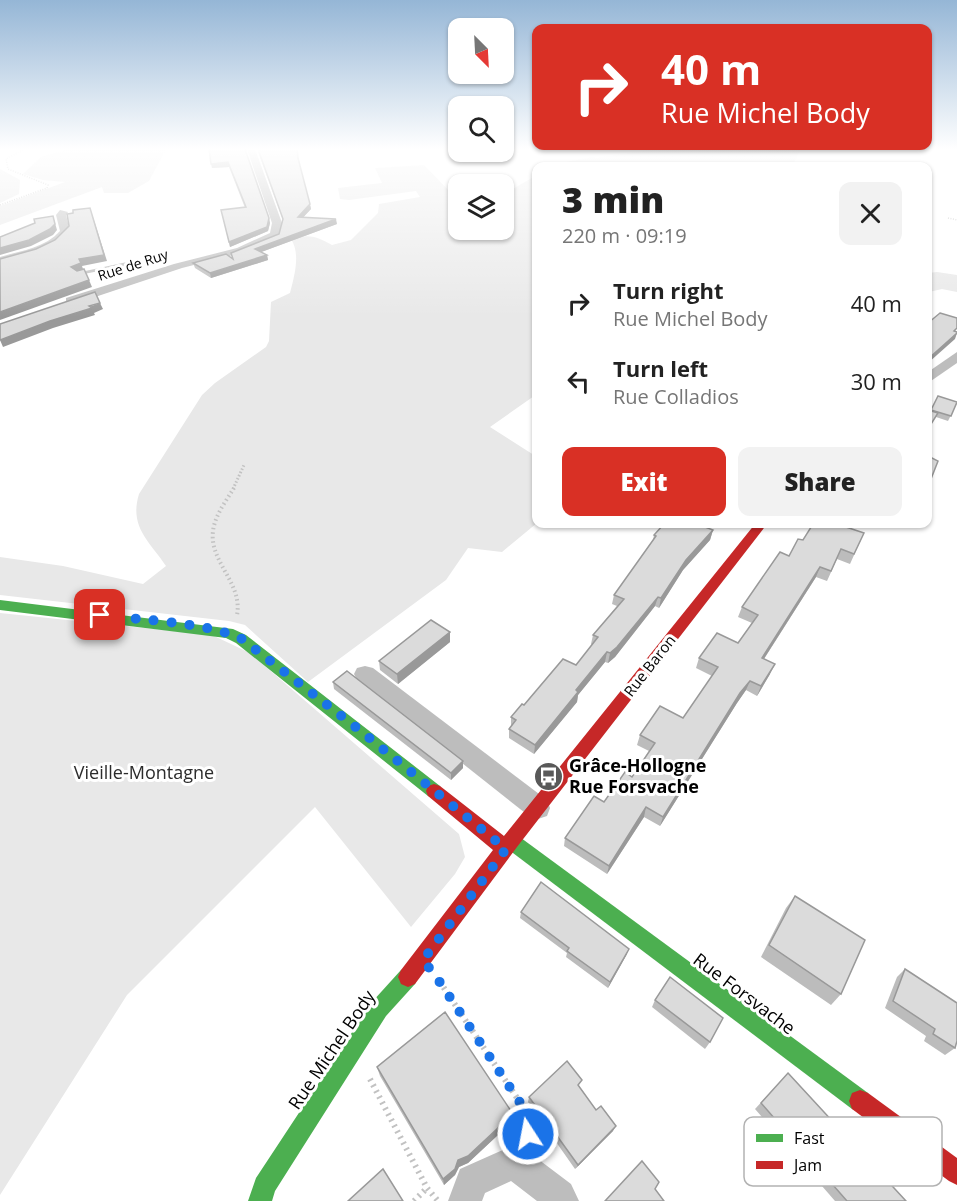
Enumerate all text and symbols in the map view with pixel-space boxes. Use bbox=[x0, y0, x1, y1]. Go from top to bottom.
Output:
north arrow bbox=[448, 18, 514, 84]
map controls bbox=[448, 18, 514, 240]
text: 40 m bbox=[661, 40, 761, 97]
icon: right bbox=[562, 48, 640, 126]
text: Rue Michel Body bbox=[661, 94, 870, 131]
button: search bbox=[448, 96, 514, 162]
button: layers bbox=[448, 174, 514, 240]
text: 3 min bbox=[562, 175, 664, 224]
button: close bbox=[839, 182, 902, 245]
text: 220 m · 09:19 bbox=[562, 222, 687, 249]
street label: Rue de Ruy bbox=[95, 244, 171, 285]
text: Turn right bbox=[613, 275, 724, 305]
icon: right bbox=[562, 287, 595, 320]
text: 40 m bbox=[851, 288, 902, 318]
text: Rue Michel Body bbox=[613, 305, 768, 332]
text: Turn left bbox=[613, 353, 708, 383]
icon: left bbox=[562, 365, 595, 398]
text: 30 m bbox=[851, 366, 902, 396]
text: Rue Colladios bbox=[613, 383, 739, 410]
button: Exit bbox=[562, 447, 726, 516]
button: Share bbox=[738, 447, 902, 516]
pin bbox=[74, 589, 125, 640]
icon: arrive bbox=[83, 598, 116, 631]
street label: Rue Baron bbox=[619, 630, 680, 700]
place label: Grâce-Hollogne Rue Forsvache bbox=[569, 753, 706, 798]
park label: Vieille-Montagne bbox=[74, 760, 214, 784]
bus stop icon: Grâce-Hollogne Rue Forsvache bbox=[532, 760, 564, 792]
street label: Rue Forsvache bbox=[689, 947, 800, 1039]
street label: Rue Michel Body bbox=[282, 984, 381, 1114]
position arrow bbox=[496, 1102, 560, 1166]
legend bbox=[744, 1117, 942, 1186]
text: Fast bbox=[794, 1127, 825, 1149]
text: Jam bbox=[792, 1154, 822, 1176]

